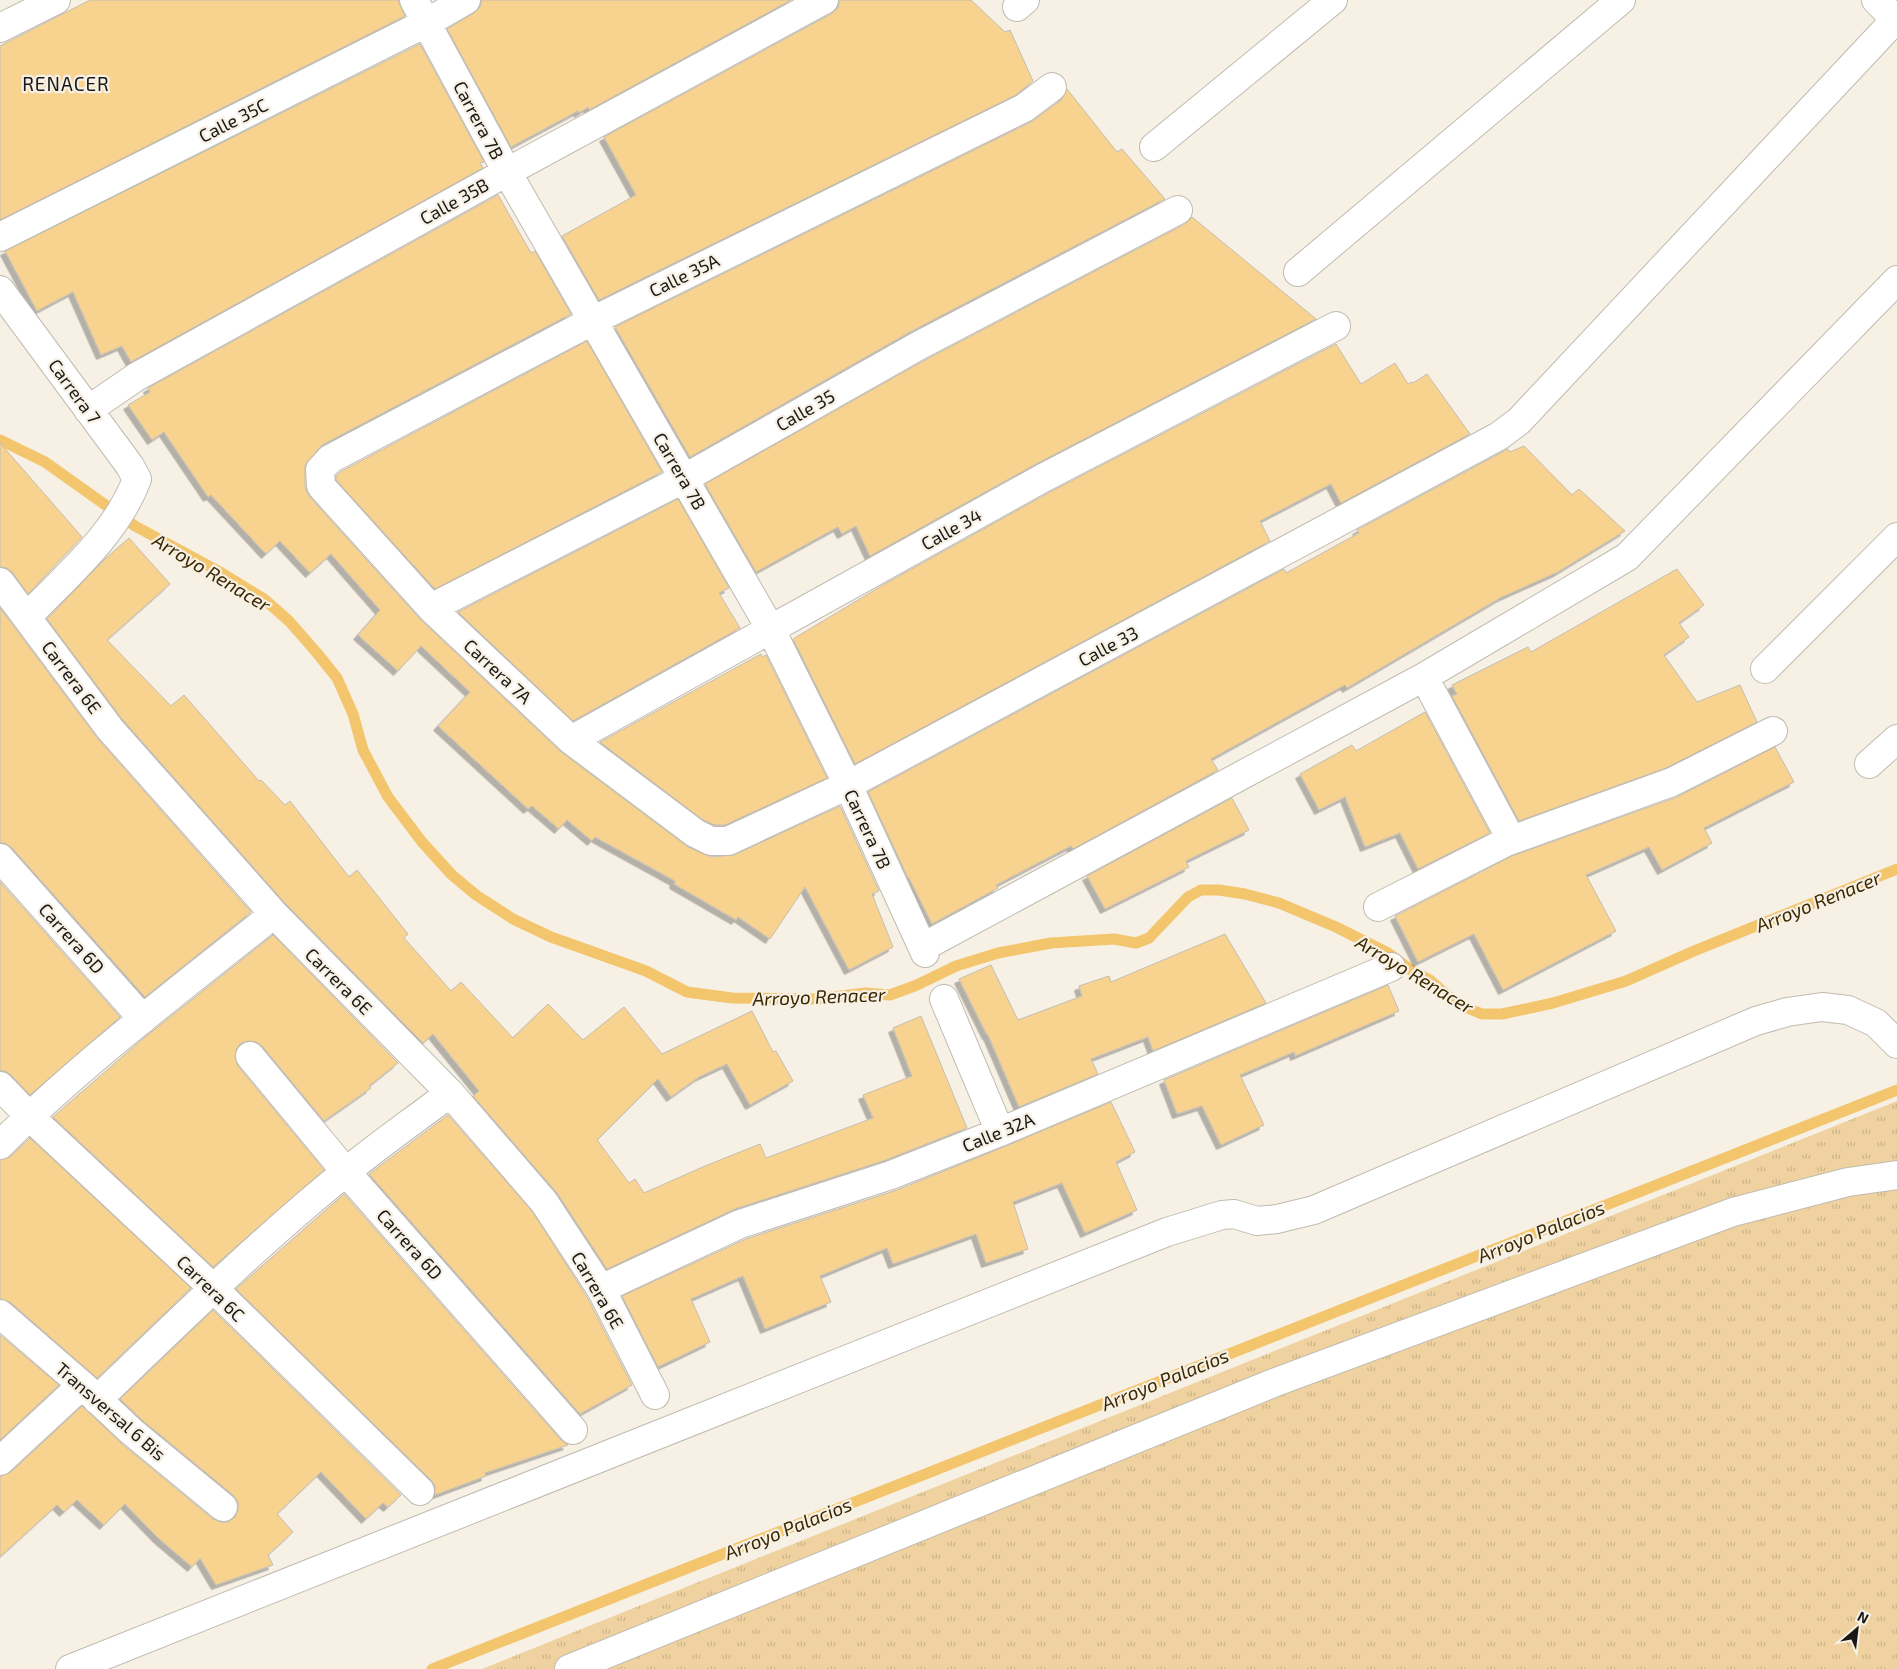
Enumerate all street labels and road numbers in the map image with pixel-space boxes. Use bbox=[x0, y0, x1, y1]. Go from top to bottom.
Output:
street label: Carrera 7B bbox=[449, 77, 509, 163]
street label: Calle 35C bbox=[195, 93, 271, 147]
street label: Calle 35B bbox=[416, 173, 492, 229]
street label: Calle 35A bbox=[645, 248, 723, 301]
street label: Carrera 7 bbox=[44, 354, 106, 428]
street label: Calle 35 bbox=[772, 384, 838, 436]
street label: Carrera 7B bbox=[649, 428, 711, 514]
street label: Calle 34 bbox=[917, 503, 985, 555]
street label: Calle 33 bbox=[1074, 621, 1142, 671]
street label: Carrera 7A bbox=[459, 634, 537, 709]
street label: Carrera 6E bbox=[37, 636, 107, 718]
street label: Carrera 7B bbox=[840, 786, 896, 872]
street label: Carrera 6D bbox=[35, 898, 109, 978]
street label: Carrera 6E bbox=[301, 943, 377, 1019]
street label: Calle 32A bbox=[959, 1107, 1038, 1156]
street label: Carrera 6D bbox=[373, 1204, 447, 1284]
street label: Carrera 6E bbox=[567, 1247, 629, 1333]
street label: Carrera 6C bbox=[173, 1250, 249, 1326]
street label: Transversal 6 Bis bbox=[51, 1357, 171, 1465]

